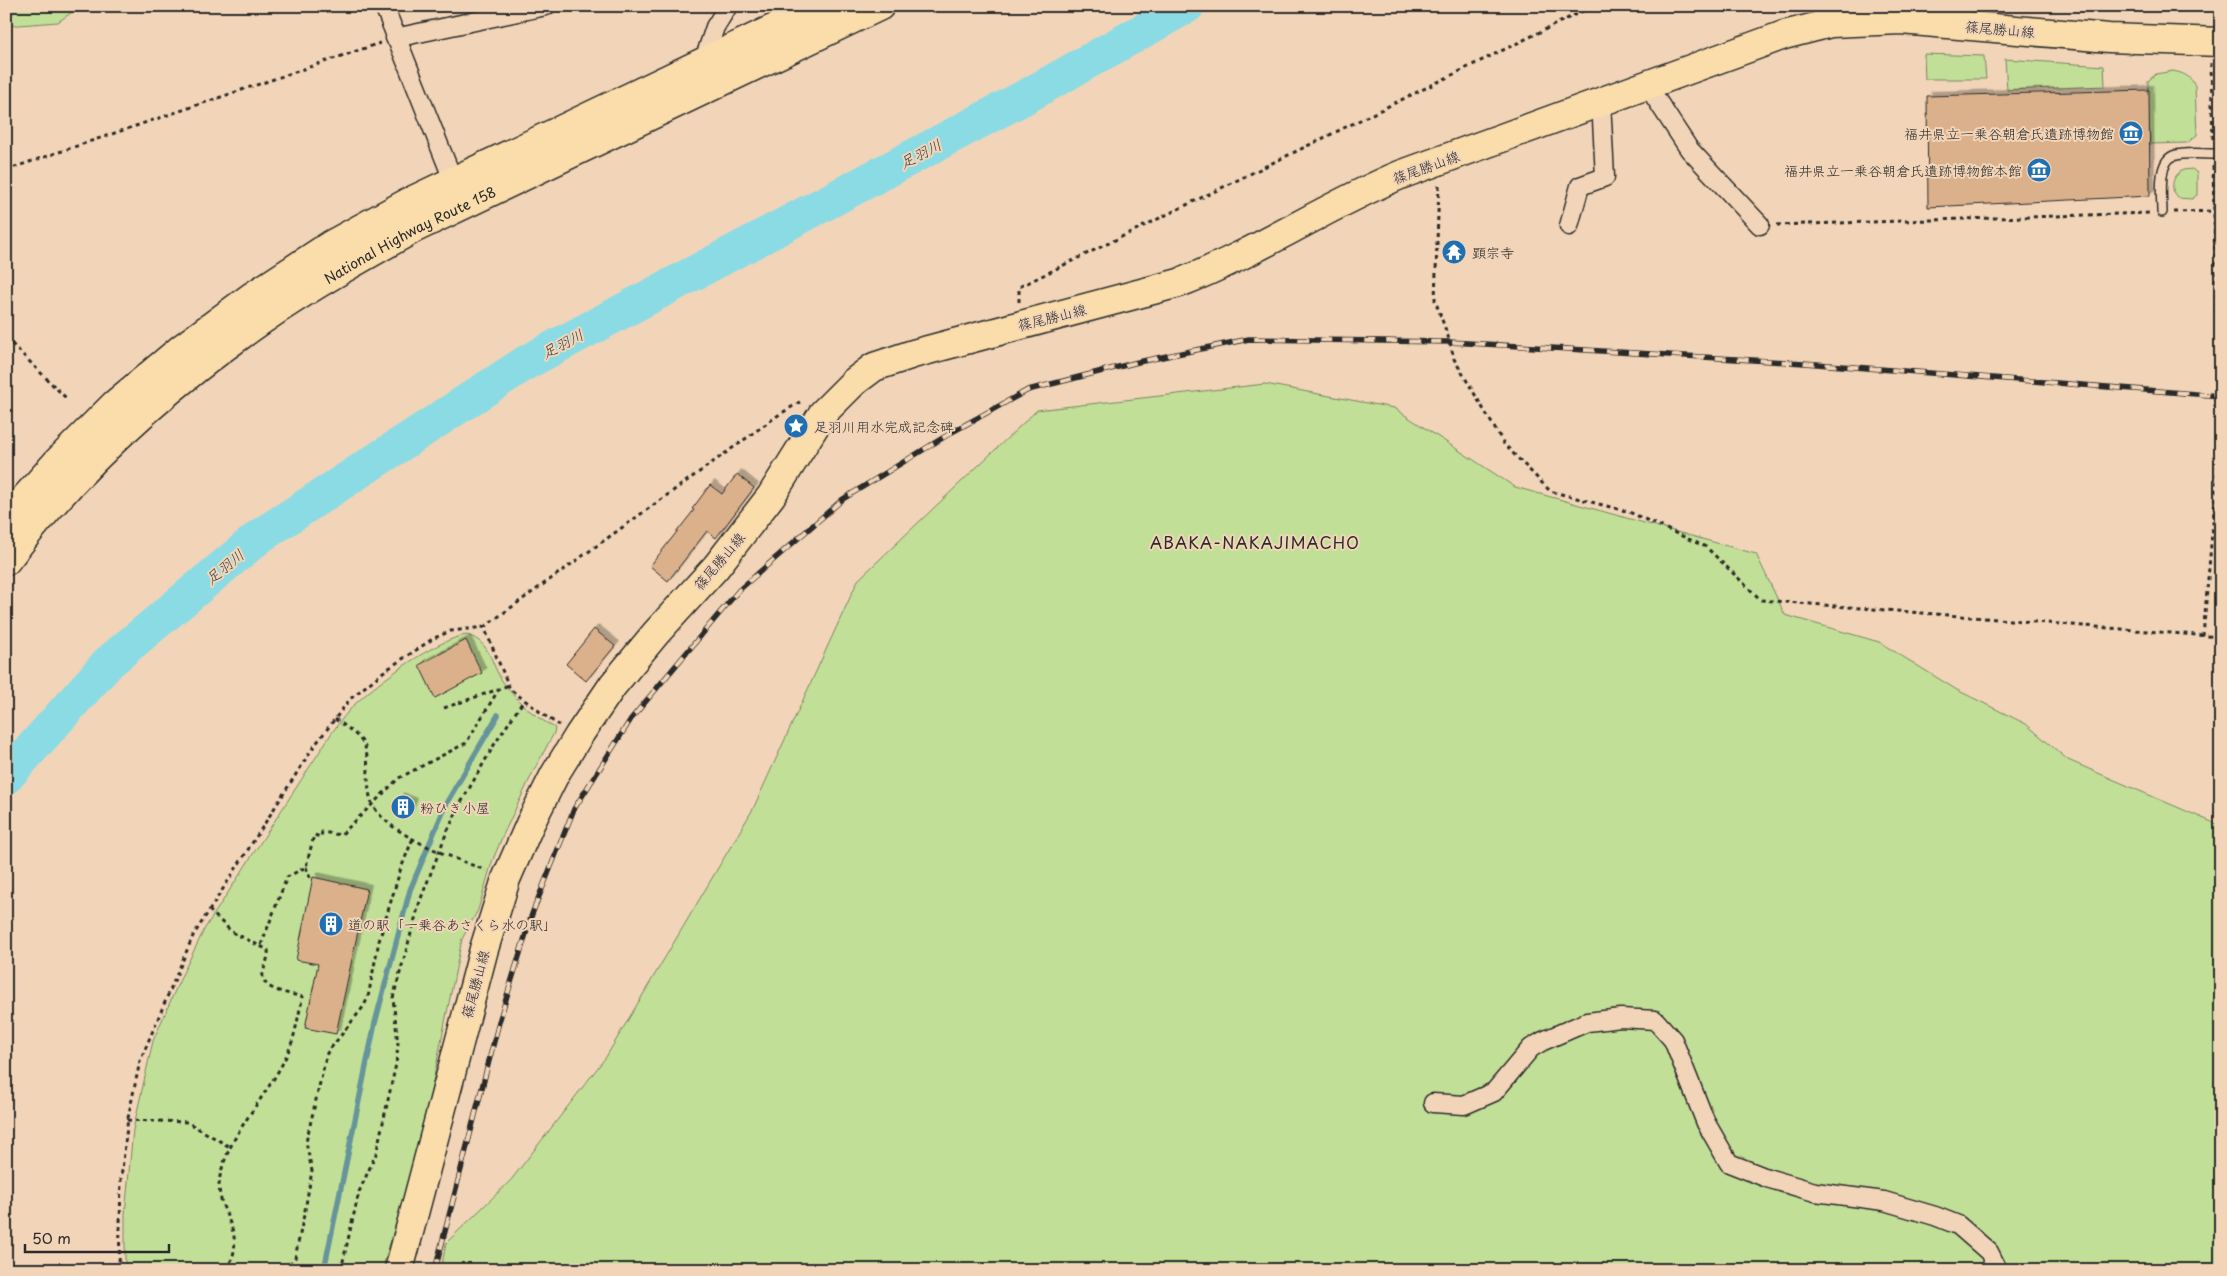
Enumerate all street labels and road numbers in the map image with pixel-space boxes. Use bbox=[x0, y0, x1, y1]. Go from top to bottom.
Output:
street label: 篠尾勝山線 bbox=[1964, 15, 2036, 43]
street label: 篠尾勝山線 bbox=[1390, 145, 1462, 189]
street label: National Highway Route 158 bbox=[320, 180, 499, 288]
street label: 篠尾勝山線 bbox=[1015, 298, 1089, 336]
street label: 篠尾勝山線 bbox=[688, 527, 750, 595]
street label: 篠尾勝山線 bbox=[456, 947, 494, 1021]

